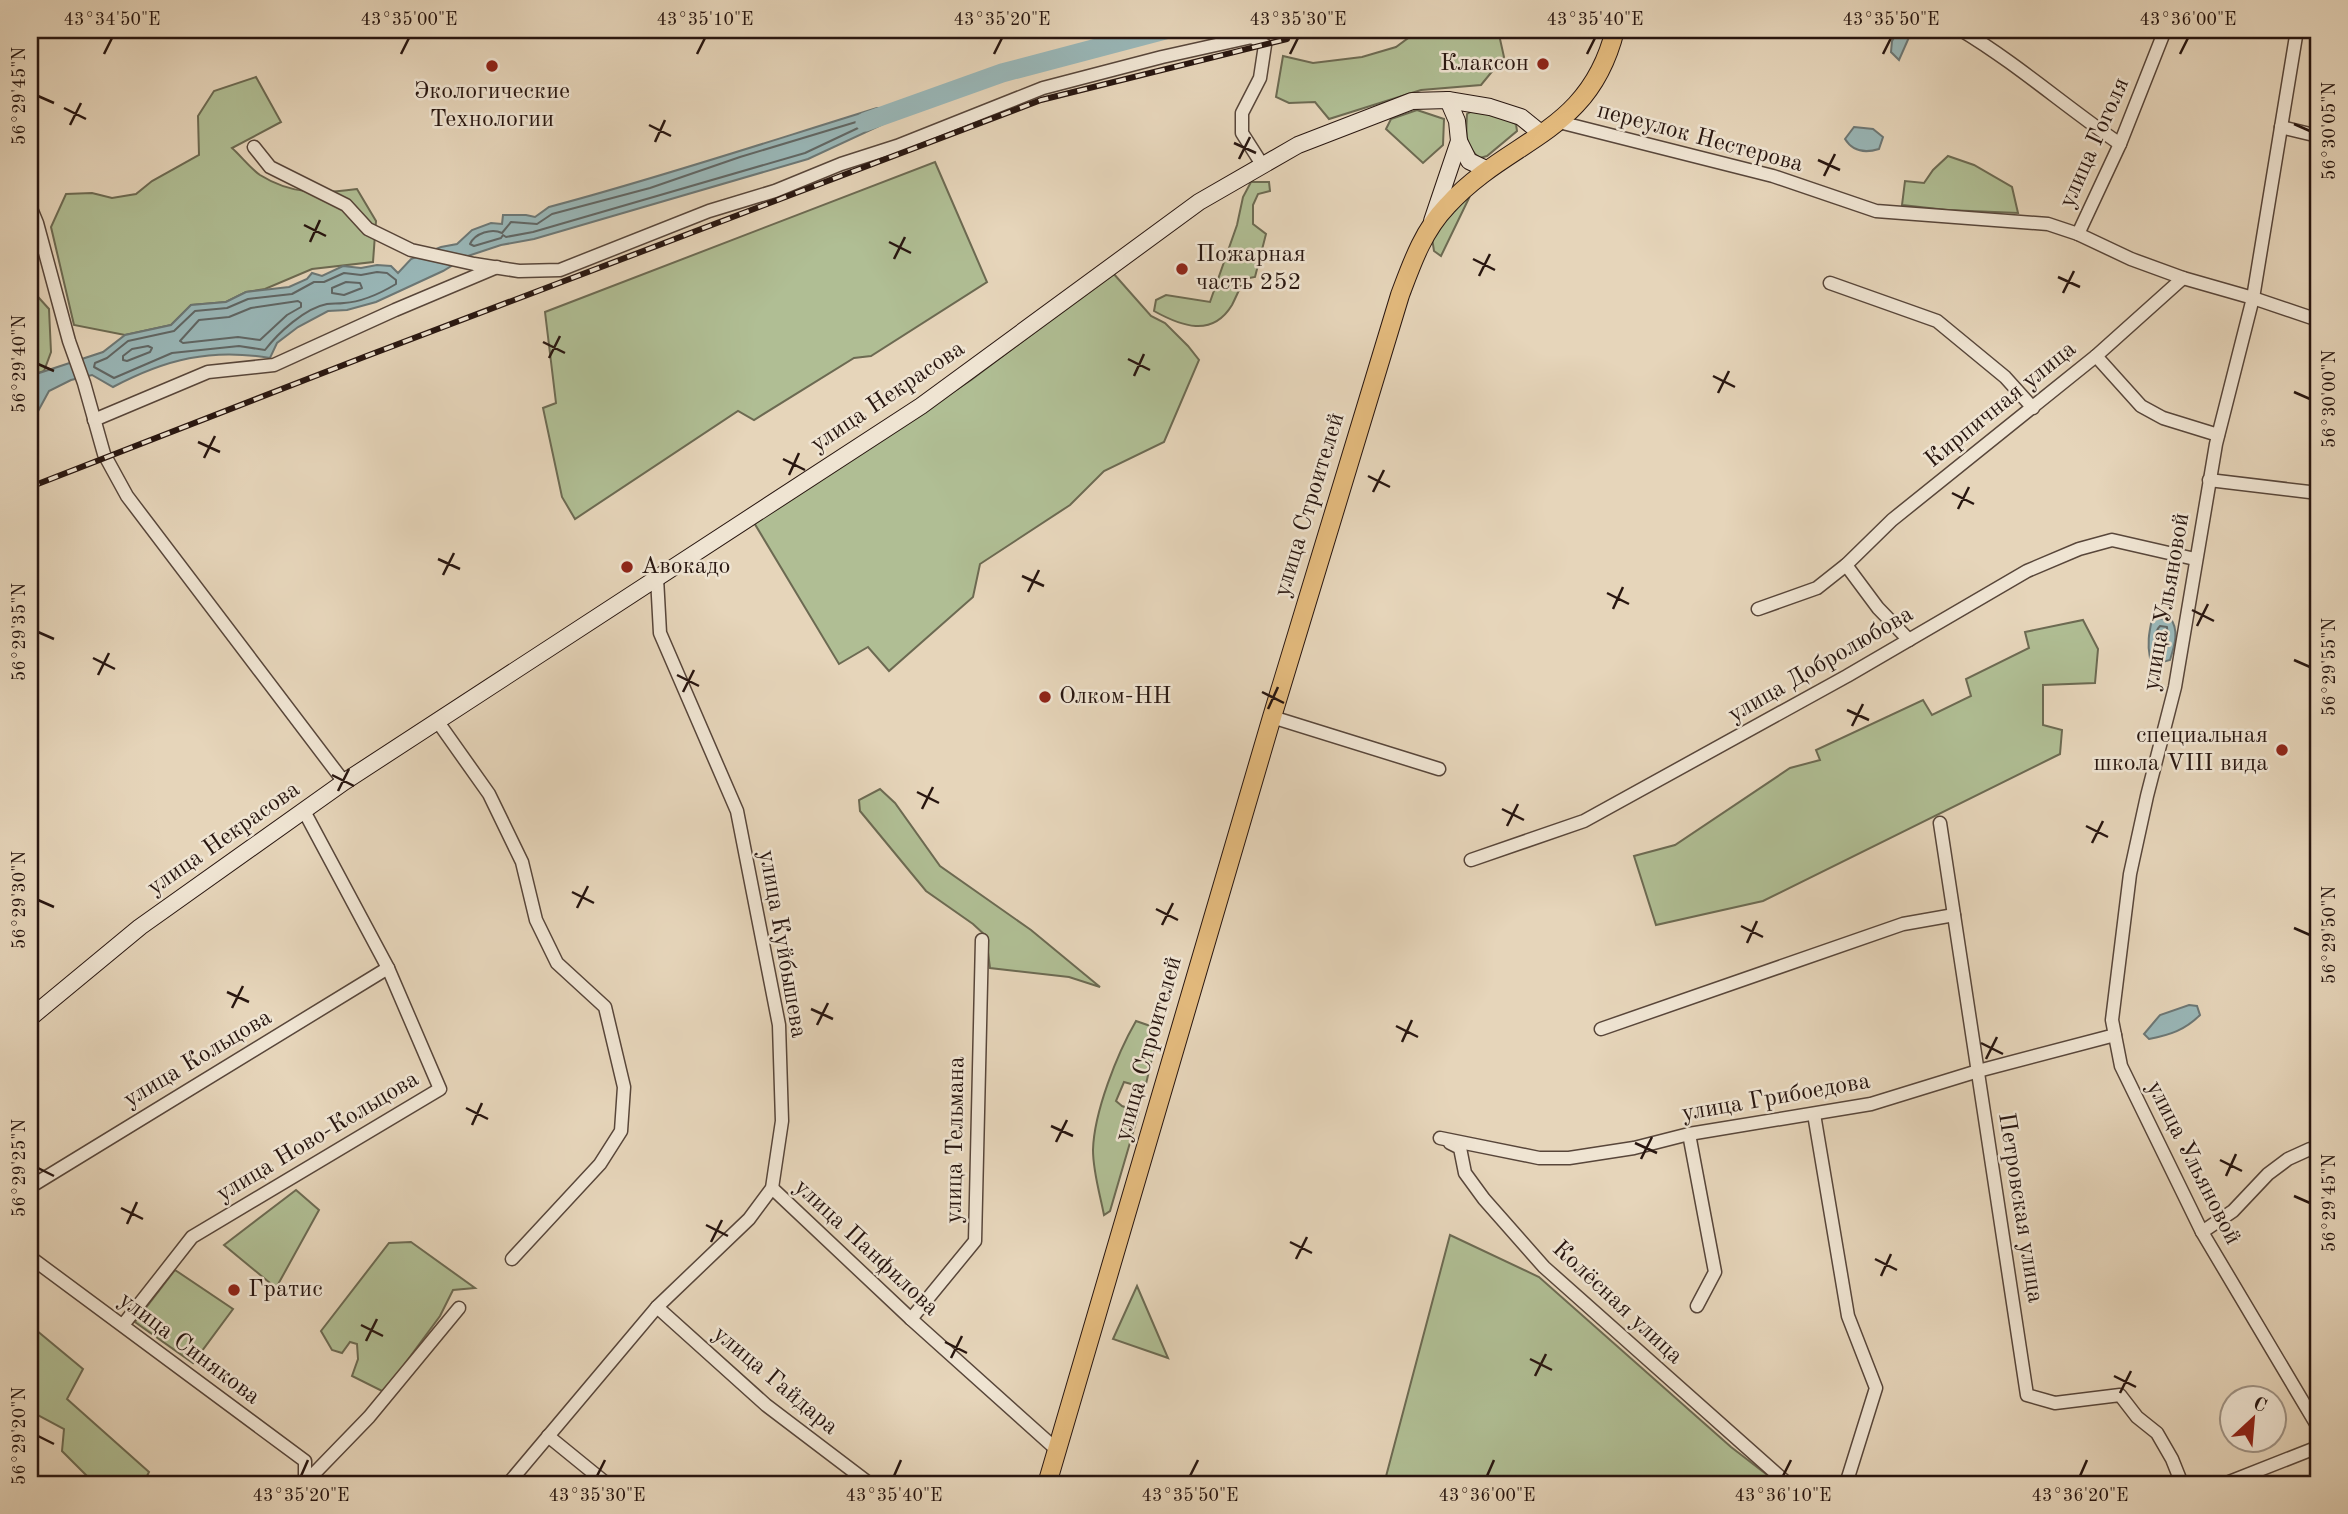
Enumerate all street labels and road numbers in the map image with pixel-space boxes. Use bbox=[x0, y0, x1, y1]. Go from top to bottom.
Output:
street label: улица Гоголя bbox=[2056, 74, 2134, 212]
street label: переулок Нестерова bbox=[1594, 99, 1806, 177]
street label: улица Некрасова bbox=[807, 337, 969, 457]
street label: Кирпичная улица bbox=[1921, 337, 2081, 473]
street label: улица Строителей bbox=[1271, 410, 1349, 600]
street label: улица Ульяновой bbox=[2140, 511, 2194, 693]
street label: улица Добролюбова bbox=[1724, 602, 1918, 728]
street label: улица Некрасова bbox=[143, 777, 305, 900]
street label: улица Куйбышева bbox=[754, 848, 810, 1040]
street label: улица Строителей bbox=[1111, 954, 1187, 1144]
street label: улица Кольцова bbox=[120, 1005, 276, 1113]
street label: улица Тельмана bbox=[943, 1056, 969, 1224]
street label: улица Ново-Кольцова bbox=[213, 1067, 423, 1207]
street label: улица Грибоедова bbox=[1680, 1070, 1872, 1126]
street label: улица Ульяновой bbox=[2141, 1077, 2245, 1249]
street label: Петровская улица bbox=[1993, 1111, 2047, 1305]
street label: улица Панфилова bbox=[789, 1175, 943, 1321]
street label: Колёсная улица bbox=[1547, 1237, 1687, 1369]
street label: улица Синякова bbox=[114, 1288, 264, 1410]
street label: улица Гайдара bbox=[708, 1322, 842, 1440]

